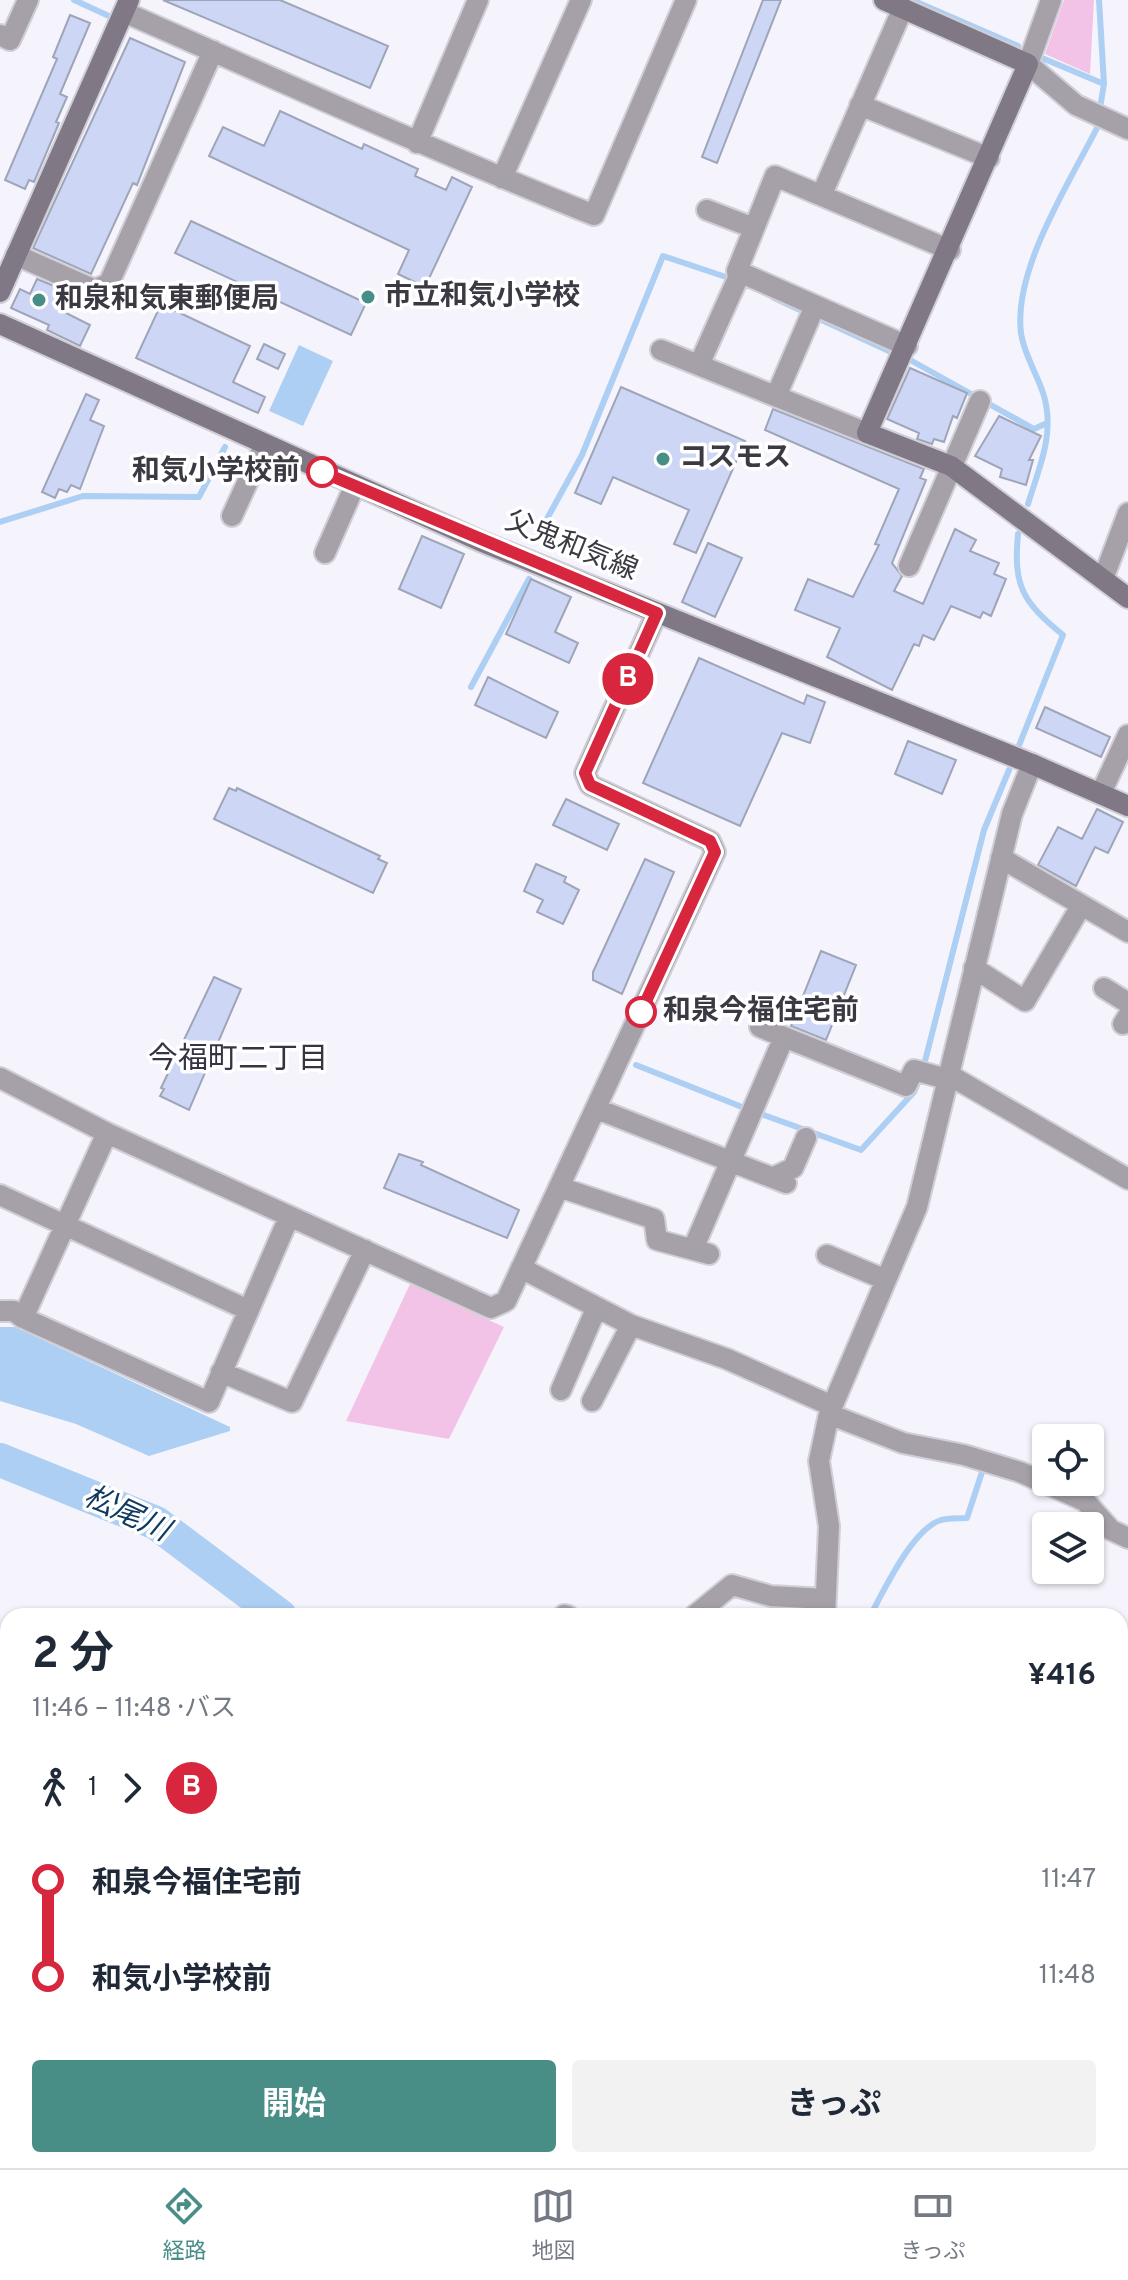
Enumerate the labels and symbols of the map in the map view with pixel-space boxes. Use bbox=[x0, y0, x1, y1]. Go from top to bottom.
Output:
place label: 市立和気小学校 bbox=[384, 279, 580, 315]
place label: 和泉和気東郵便局 bbox=[55, 282, 279, 318]
marker: 市立和気小学校 bbox=[359, 288, 377, 306]
marker: 和泉和気東郵便局 bbox=[30, 291, 48, 309]
place label: コスモス bbox=[679, 441, 791, 477]
marker: コスモス bbox=[654, 450, 672, 468]
place label: 和気小学校前 bbox=[132, 454, 300, 490]
marker: 和気小学校前 bbox=[307, 457, 337, 487]
street label: 父鬼和気線 bbox=[499, 504, 643, 590]
line badge: B bbox=[602, 653, 654, 705]
place label: 和泉今福住宅前 bbox=[663, 994, 859, 1030]
marker: 和泉今福住宅前 bbox=[626, 997, 656, 1027]
district label: 今福町二丁目 bbox=[148, 1042, 328, 1079]
water label: 松尾川 bbox=[77, 1479, 177, 1552]

